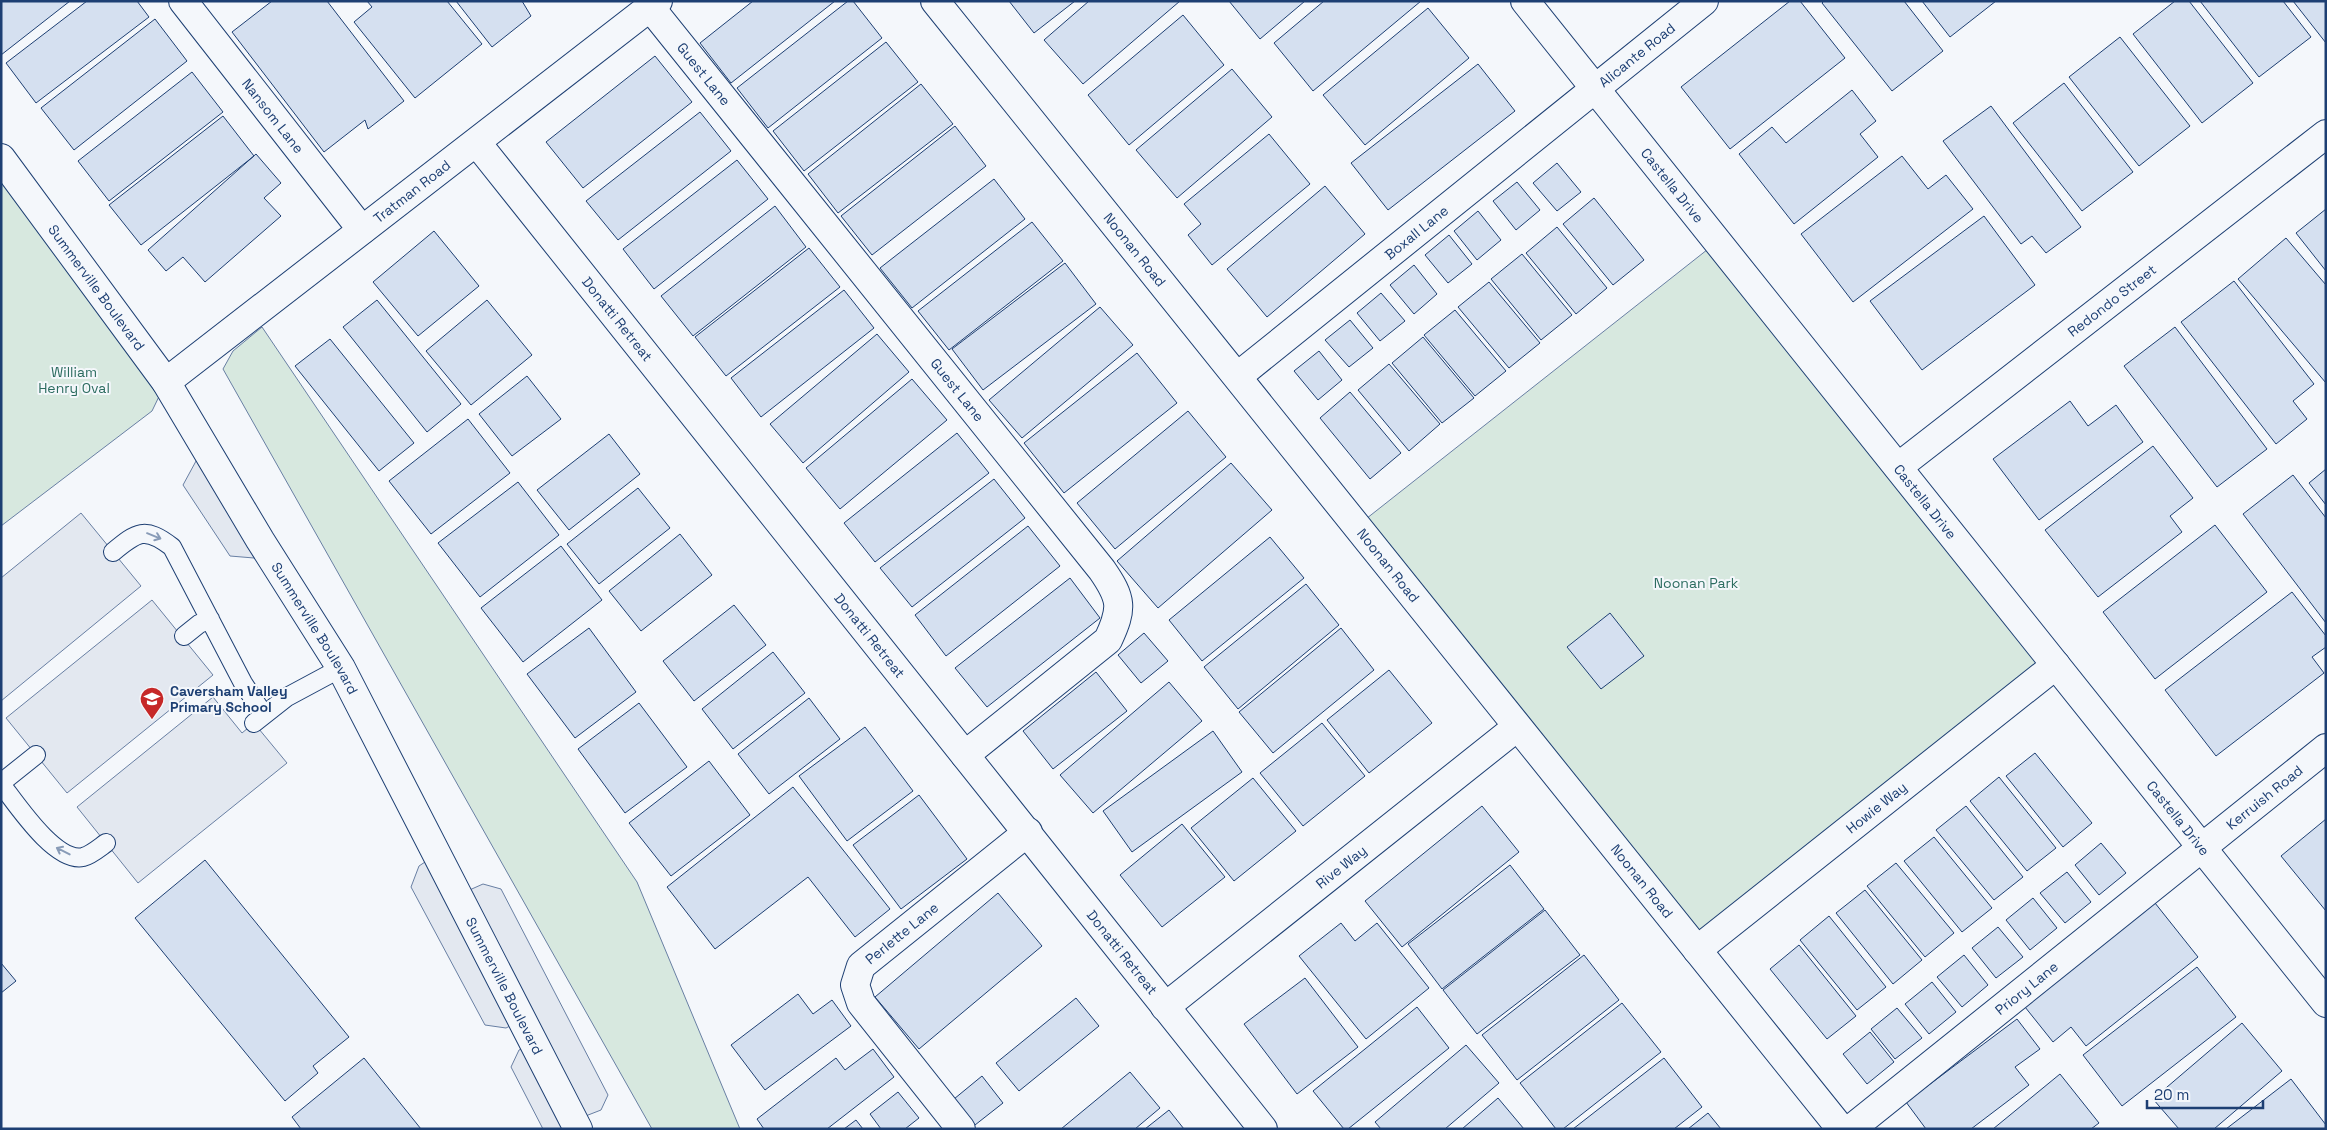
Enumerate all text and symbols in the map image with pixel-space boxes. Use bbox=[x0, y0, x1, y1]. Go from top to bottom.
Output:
street label: Alicante Road bbox=[1595, 19, 1679, 91]
street label: Guest Lane bbox=[673, 39, 735, 109]
street label: Nansom Lane bbox=[238, 75, 308, 157]
street label: Castella Drive bbox=[1637, 144, 1708, 226]
street label: Tratman Road bbox=[370, 156, 454, 227]
street label: Boxall Lane bbox=[1381, 201, 1452, 264]
street label: Noonan Road bbox=[1100, 209, 1170, 290]
street label: Summerville Boulevard bbox=[44, 221, 149, 354]
street label: Redondo Street bbox=[2064, 260, 2160, 341]
street label: Donatti Retreat bbox=[578, 273, 656, 365]
street label: Guest Lane bbox=[927, 355, 988, 425]
park label: William Henry Oval bbox=[38, 363, 110, 397]
street label: Castella Drive bbox=[1890, 461, 1961, 543]
street label: Noonan Road bbox=[1353, 525, 1424, 606]
one-way arrow bbox=[146, 532, 161, 541]
street label: Summerville Boulevard bbox=[267, 559, 362, 697]
park label: Noonan Park bbox=[1654, 574, 1739, 592]
street label: Donatti Retreat bbox=[830, 590, 909, 682]
place label: Caversham Valley Primary School bbox=[170, 682, 288, 716]
school or university icon: Caversham Valley Primary School bbox=[139, 686, 165, 720]
street label: Kerruish Road bbox=[2222, 761, 2306, 834]
street label: Castella Drive bbox=[2143, 777, 2214, 859]
street label: Howie Way bbox=[1842, 778, 1910, 837]
street label: Rive Way bbox=[1312, 841, 1370, 893]
street label: Noonan Road bbox=[1607, 841, 1677, 922]
one-way arrow bbox=[55, 846, 70, 856]
street label: Perlette Lane bbox=[861, 898, 942, 968]
street label: Donatti Retreat bbox=[1083, 906, 1161, 998]
street label: Summerville Boulevard bbox=[462, 914, 547, 1058]
street label: Priory Lane bbox=[1991, 957, 2062, 1019]
scale bar bbox=[2147, 1078, 2263, 1110]
text: 20 m bbox=[2154, 1085, 2189, 1104]

